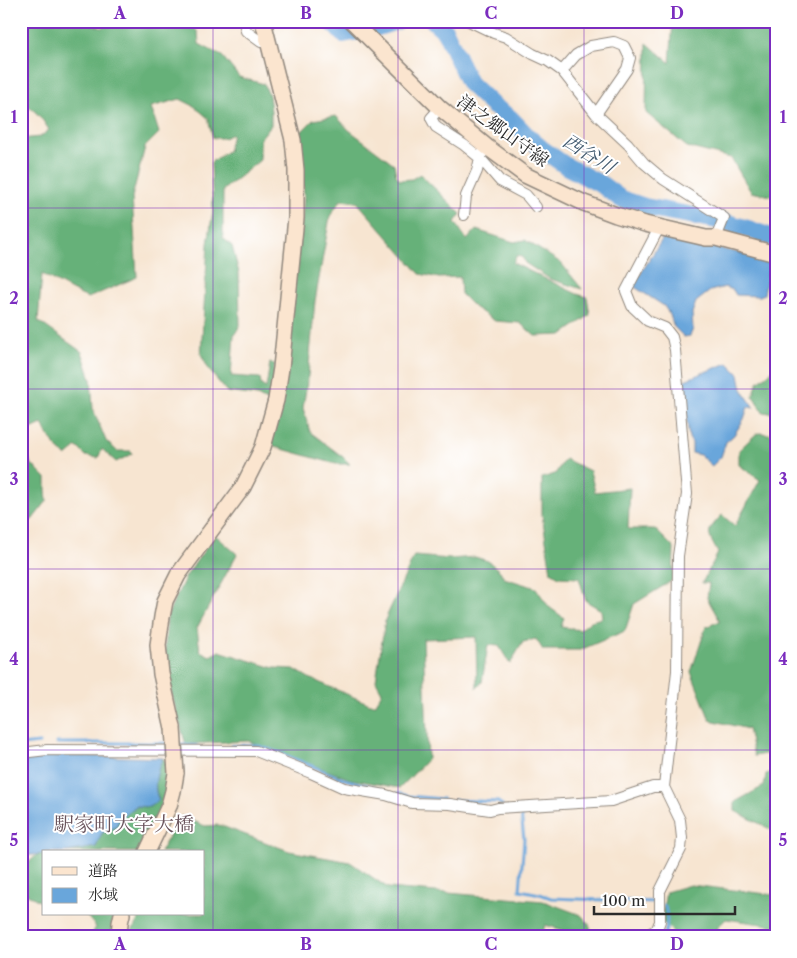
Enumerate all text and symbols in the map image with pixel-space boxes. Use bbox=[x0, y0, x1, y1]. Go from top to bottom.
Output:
text: A bbox=[113, 3, 127, 23]
text: B bbox=[300, 3, 312, 23]
text: C bbox=[485, 3, 497, 23]
text: D bbox=[670, 3, 684, 23]
street label: 津之郷山守線 bbox=[453, 90, 553, 172]
text: 1 bbox=[10, 107, 18, 127]
text: 1 bbox=[779, 107, 787, 127]
water label: 西谷川 bbox=[559, 129, 621, 180]
text: 2 bbox=[9, 288, 19, 308]
text: 2 bbox=[778, 288, 788, 308]
text: 3 bbox=[9, 469, 19, 489]
text: 3 bbox=[778, 469, 788, 489]
text: 4 bbox=[9, 649, 19, 669]
text: 4 bbox=[778, 649, 788, 669]
district label: 駅家町大字大橋 bbox=[54, 812, 194, 836]
text: 5 bbox=[10, 830, 19, 850]
text: 5 bbox=[779, 830, 788, 850]
legend bbox=[42, 850, 205, 916]
text: 道路 bbox=[88, 861, 118, 880]
scale bar bbox=[594, 883, 736, 915]
text: 水域 bbox=[88, 885, 118, 904]
text: 100 m bbox=[602, 891, 645, 910]
text: A bbox=[113, 934, 127, 954]
text: B bbox=[300, 934, 312, 954]
text: C bbox=[485, 934, 497, 954]
text: D bbox=[670, 934, 684, 954]

